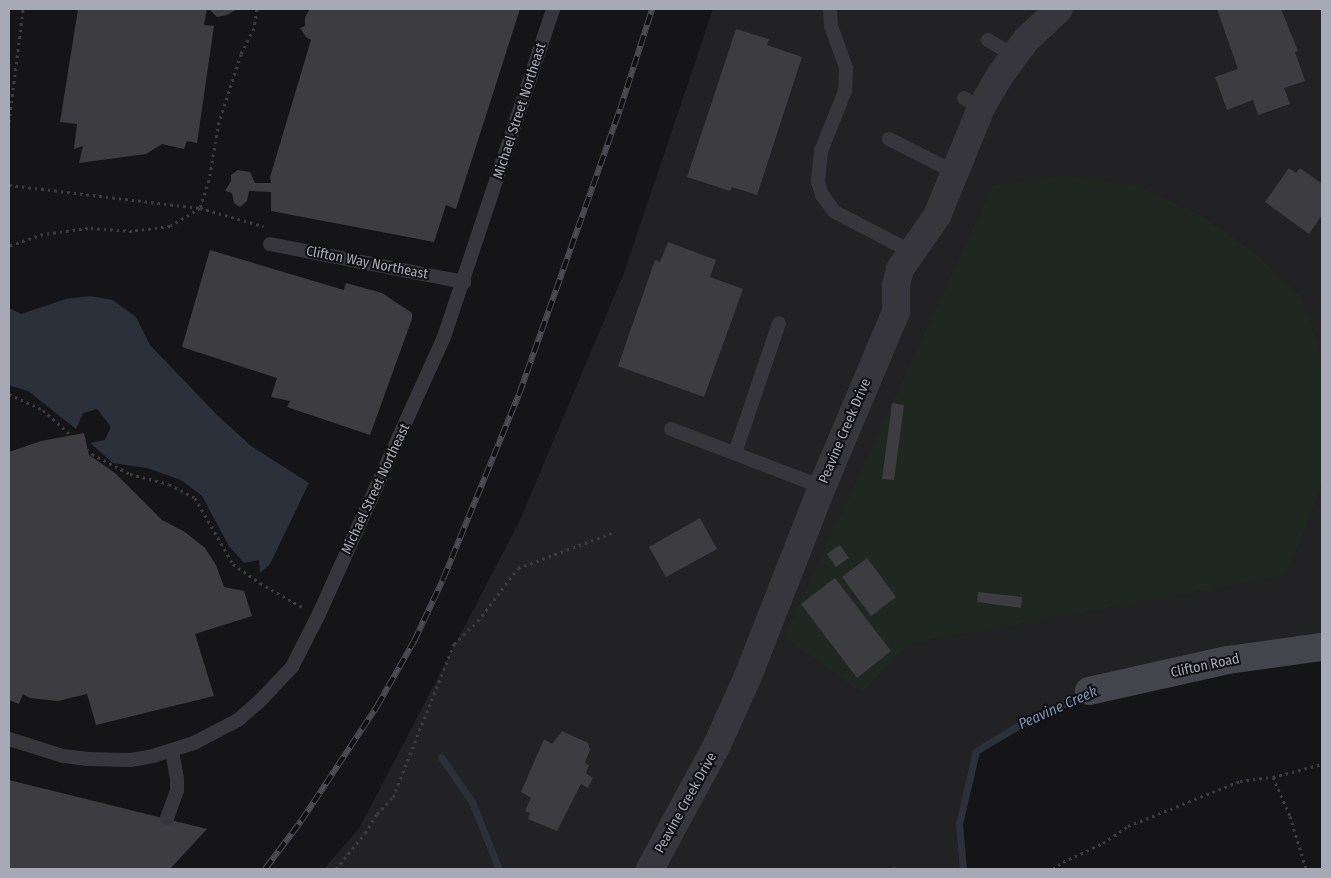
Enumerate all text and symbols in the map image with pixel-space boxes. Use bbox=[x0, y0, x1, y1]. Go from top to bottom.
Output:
street label: Michael Street Northeast bbox=[490, 41, 550, 181]
street label: Clifton Way Northeast bbox=[305, 243, 429, 283]
street label: Peavine Creek Drive bbox=[815, 376, 875, 486]
street label: Michael Street Northeast bbox=[338, 421, 414, 557]
street label: Clifton Road bbox=[1169, 651, 1241, 681]
water label: Peavine Creek bbox=[1016, 683, 1100, 733]
street label: Peavine Creek Drive bbox=[651, 750, 721, 856]

